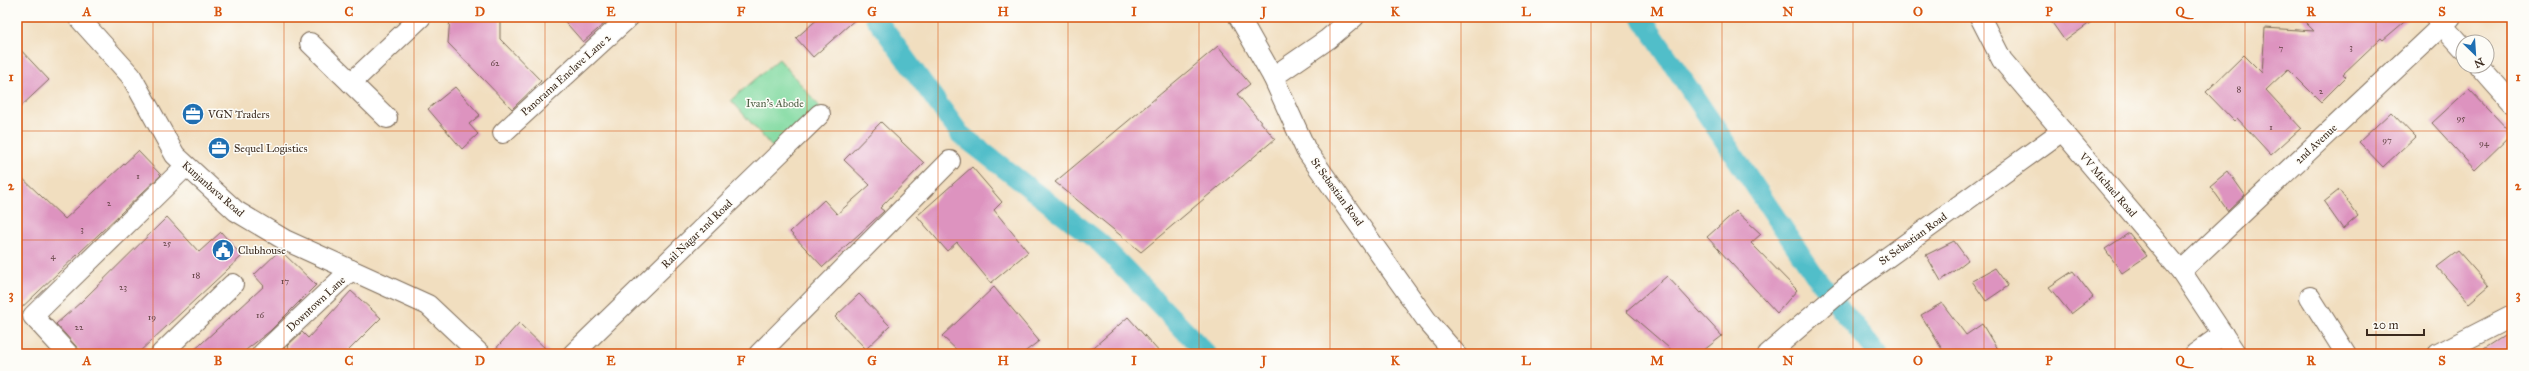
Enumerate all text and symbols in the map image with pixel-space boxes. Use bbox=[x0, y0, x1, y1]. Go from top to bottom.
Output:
text: A bbox=[82, 4, 92, 20]
text: B bbox=[214, 4, 223, 20]
text: C bbox=[345, 4, 354, 20]
text: D bbox=[475, 4, 485, 20]
text: E bbox=[606, 4, 616, 20]
text: F bbox=[737, 4, 746, 20]
text: G bbox=[867, 4, 877, 20]
text: H bbox=[997, 4, 1009, 20]
text: I bbox=[1131, 4, 1137, 20]
text: J bbox=[1259, 4, 1267, 20]
text: K bbox=[1390, 4, 1400, 20]
text: L bbox=[1521, 4, 1531, 20]
text: M bbox=[1650, 4, 1664, 20]
text: N bbox=[1782, 4, 1794, 20]
text: O bbox=[1913, 4, 1923, 20]
text: P bbox=[2045, 4, 2053, 20]
text: Q bbox=[2175, 4, 2194, 20]
text: R bbox=[2306, 4, 2316, 20]
text: S bbox=[2438, 4, 2446, 20]
street label: Panorama Enclave Lane 2 bbox=[518, 31, 614, 119]
north arrow bbox=[2455, 34, 2495, 74]
house number: 3 bbox=[2349, 41, 2353, 52]
house number: 7 bbox=[2279, 42, 2284, 53]
text: N bbox=[2471, 55, 2486, 71]
house number: 62 bbox=[490, 57, 500, 68]
text: 1 bbox=[8, 69, 14, 85]
text: 1 bbox=[2515, 69, 2521, 85]
house number: 8 bbox=[2237, 83, 2242, 94]
house number: 2 bbox=[2319, 85, 2324, 96]
park label: Ivan's Abode bbox=[746, 97, 804, 110]
office icon: VGN Traders bbox=[180, 101, 206, 127]
place label: VGN Traders bbox=[207, 108, 269, 121]
house number: 95 bbox=[2456, 112, 2466, 123]
house number: 1 bbox=[2269, 121, 2273, 132]
street label: 2nd Avenue bbox=[2292, 121, 2340, 167]
house number: 97 bbox=[2382, 134, 2392, 145]
office icon: Sequel Logistics bbox=[206, 135, 232, 161]
house number: 94 bbox=[2479, 137, 2490, 148]
place label: Sequel Logistics bbox=[234, 142, 307, 156]
street label: VV Michael Road bbox=[2076, 150, 2140, 220]
street label: St Sebastian Road bbox=[1308, 155, 1366, 229]
street label: Kunjanbava Road bbox=[179, 158, 247, 220]
house number: 1 bbox=[136, 170, 140, 181]
text: 2 bbox=[8, 178, 15, 194]
text: 2 bbox=[2515, 178, 2522, 194]
house number: 2 bbox=[107, 197, 112, 208]
street label: Rail Nagar 2nd Road bbox=[659, 197, 735, 271]
street label: St Sebastian Road bbox=[1876, 210, 1950, 268]
house number: 3 bbox=[80, 223, 84, 234]
house number: 25 bbox=[163, 237, 172, 248]
public building icon: Clubhouse bbox=[210, 237, 236, 263]
place label: Clubhouse bbox=[238, 244, 286, 257]
house number: 4 bbox=[50, 250, 56, 261]
house number: 18 bbox=[192, 269, 200, 280]
street label: Downtown Lane bbox=[284, 273, 348, 335]
house number: 17 bbox=[281, 275, 289, 286]
house number: 23 bbox=[119, 281, 127, 292]
text: 3 bbox=[8, 287, 14, 303]
text: 3 bbox=[2515, 287, 2521, 303]
house number: 16 bbox=[256, 309, 264, 320]
house number: 19 bbox=[148, 311, 156, 322]
scale bar bbox=[2367, 311, 2424, 337]
text: 20 m bbox=[2373, 318, 2399, 332]
house number: 22 bbox=[75, 321, 84, 332]
text: A bbox=[82, 353, 92, 369]
text: B bbox=[214, 353, 223, 369]
text: C bbox=[345, 353, 354, 369]
text: D bbox=[475, 353, 485, 369]
text: E bbox=[606, 353, 616, 369]
text: F bbox=[737, 353, 746, 369]
text: G bbox=[867, 353, 877, 369]
text: H bbox=[997, 353, 1009, 369]
text: I bbox=[1131, 353, 1137, 369]
text: J bbox=[1259, 353, 1267, 369]
text: K bbox=[1390, 353, 1400, 369]
text: L bbox=[1521, 353, 1531, 369]
text: M bbox=[1650, 353, 1664, 369]
text: N bbox=[1782, 353, 1794, 369]
text: O bbox=[1913, 353, 1923, 369]
text: P bbox=[2045, 353, 2053, 369]
text: Q bbox=[2175, 353, 2194, 369]
text: R bbox=[2306, 353, 2316, 369]
text: S bbox=[2438, 353, 2446, 369]

